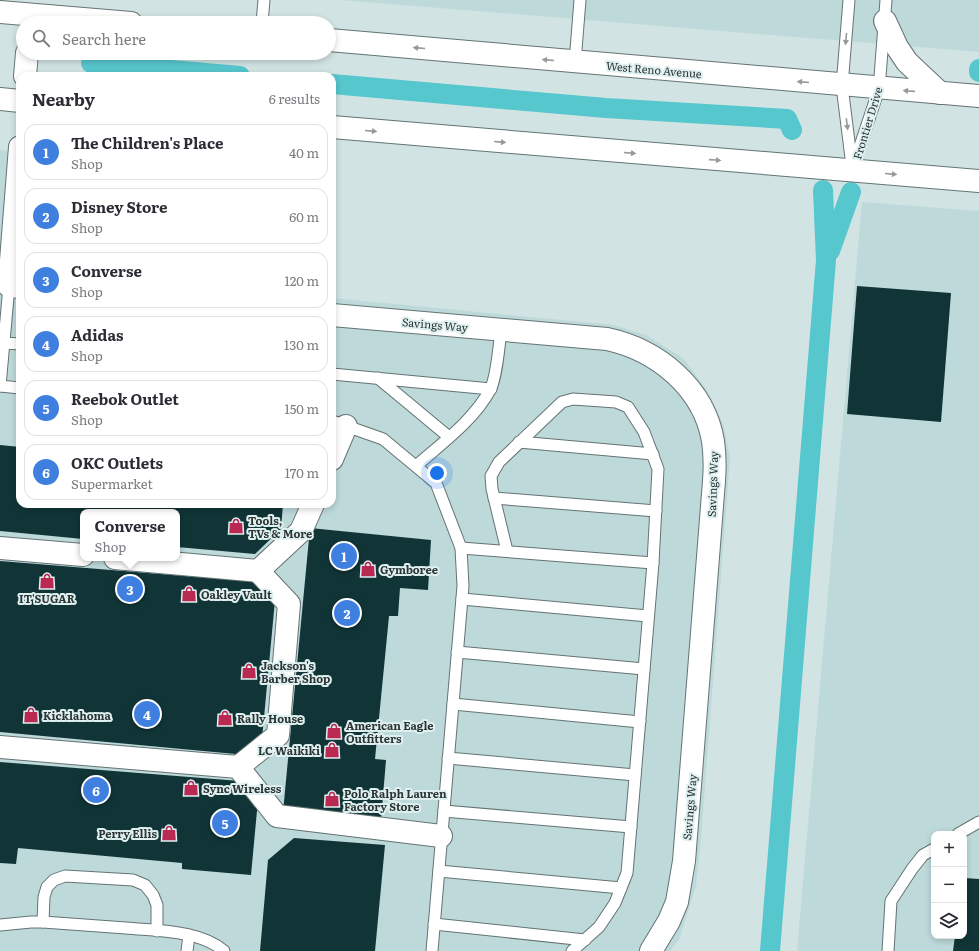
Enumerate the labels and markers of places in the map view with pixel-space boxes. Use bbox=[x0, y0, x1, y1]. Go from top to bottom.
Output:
place label: Tools, TVs & More bbox=[248, 512, 312, 541]
shop icon: Tools, TVs & More bbox=[227, 517, 245, 535]
pin: 1 bbox=[331, 541, 357, 571]
shop icon: Gymboree bbox=[359, 560, 377, 578]
place label: Gymboree bbox=[380, 561, 438, 577]
shop icon: IT'SUGAR bbox=[38, 572, 56, 590]
pin: 3 bbox=[117, 574, 143, 604]
shop icon: Oakley Vault bbox=[180, 585, 198, 603]
place label: Oakley Vault bbox=[201, 586, 272, 602]
place label: IT'SUGAR bbox=[19, 590, 76, 606]
pin: 2 bbox=[334, 598, 360, 628]
place label: Jackson's Barber Shop bbox=[261, 657, 330, 686]
shop icon: Jackson's Barber Shop bbox=[240, 662, 258, 680]
pin: 4 bbox=[134, 699, 160, 729]
shop icon: Kicklahoma bbox=[22, 706, 40, 724]
place label: Kicklahoma bbox=[43, 707, 112, 723]
shop icon: Rally House bbox=[216, 709, 234, 727]
place label: Rally House bbox=[237, 710, 303, 726]
place label: American Eagle Outfitters bbox=[346, 717, 434, 746]
shop icon: American Eagle Outfitters bbox=[325, 722, 343, 740]
shop icon: LC Waikiki bbox=[323, 741, 341, 759]
place label: LC Waikiki bbox=[258, 742, 320, 758]
pin: 6 bbox=[83, 775, 109, 805]
shop icon: Sync Wireless bbox=[182, 779, 200, 797]
place label: Sync Wireless bbox=[203, 780, 282, 796]
place label: Polo Ralph Lauren Factory Store bbox=[344, 785, 447, 814]
shop icon: Polo Ralph Lauren Factory Store bbox=[323, 790, 341, 808]
pin: 5 bbox=[212, 808, 238, 838]
shop icon: Perry Ellis bbox=[160, 824, 178, 842]
place label: Perry Ellis bbox=[98, 825, 158, 841]

